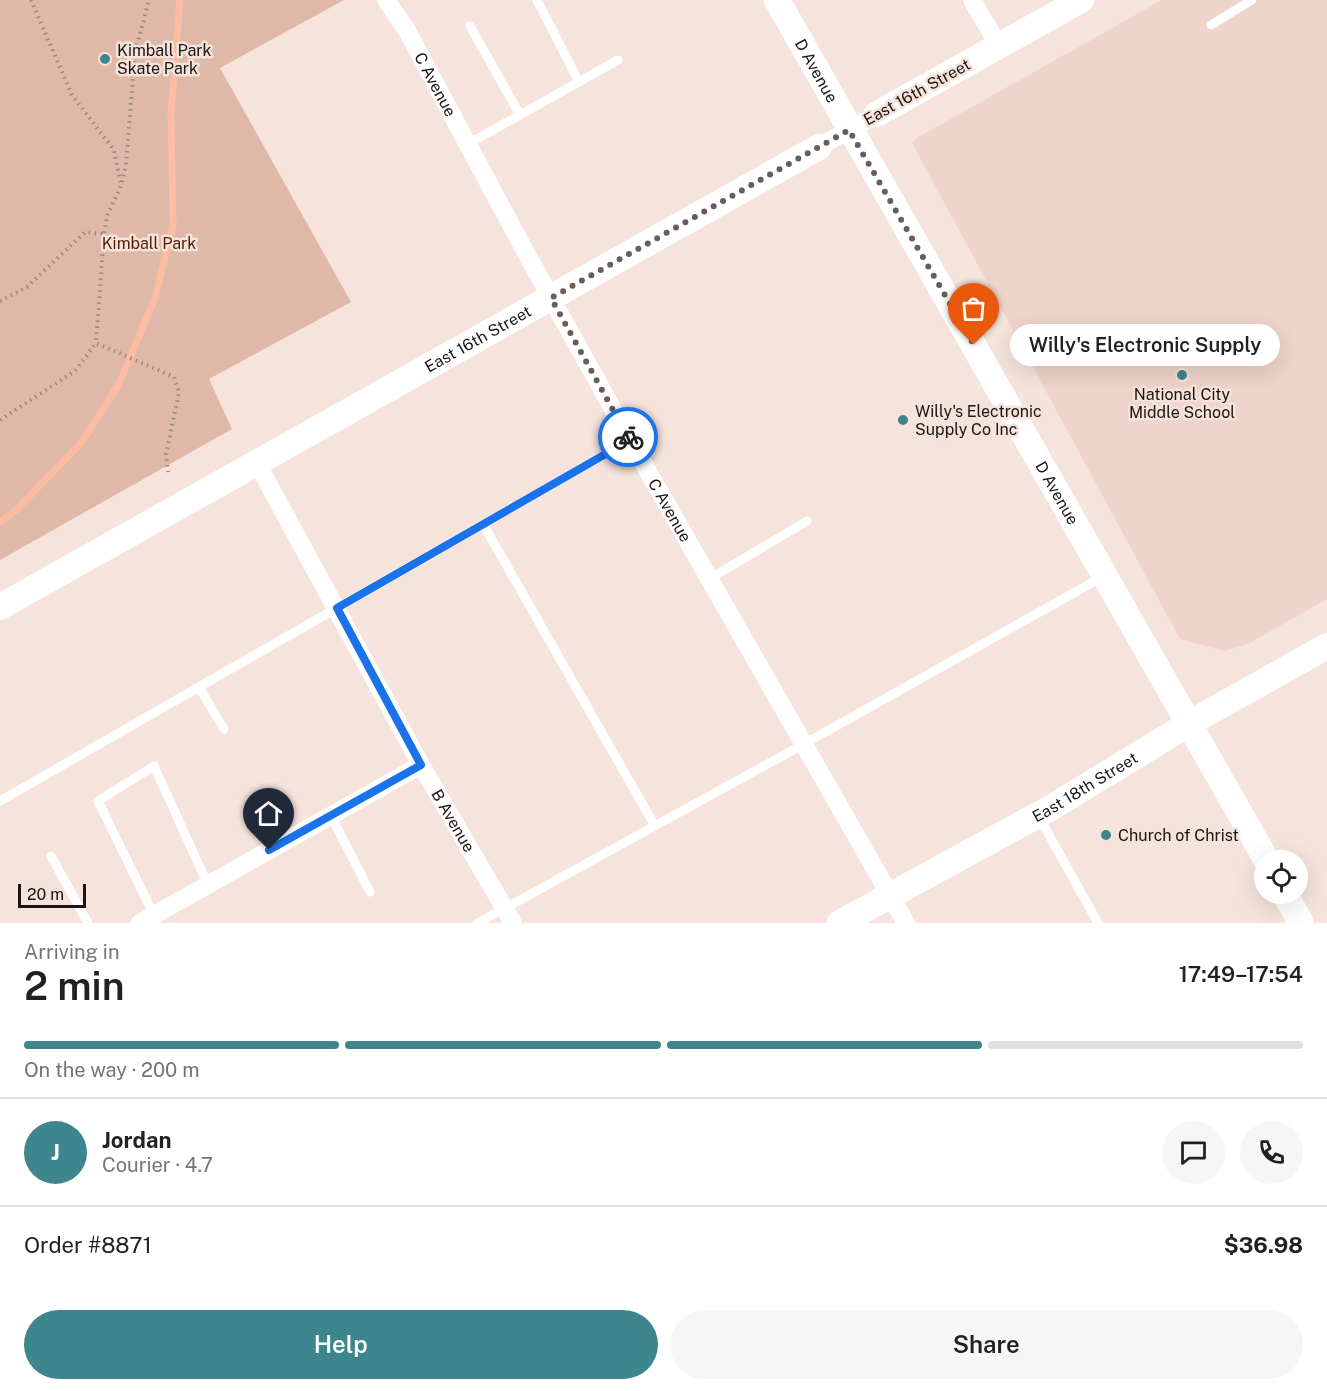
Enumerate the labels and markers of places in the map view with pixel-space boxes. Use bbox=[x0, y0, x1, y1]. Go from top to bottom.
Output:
place label: Kimball Park Skate Park bbox=[117, 41, 212, 78]
marker: Kimball Park Skate Park bbox=[98, 52, 112, 66]
pin bbox=[948, 283, 999, 345]
callout: Willy's Electronic Supply bbox=[1010, 324, 1280, 366]
marker: National City Middle School bbox=[1175, 368, 1189, 382]
place label: National City Middle School bbox=[1129, 385, 1235, 422]
place label: Willy's Electronic Supply Co Inc bbox=[915, 402, 1042, 439]
marker: Willy's Electronic Supply Co Inc bbox=[896, 413, 910, 427]
pin bbox=[243, 788, 294, 850]
place label: Church of Christ bbox=[1118, 826, 1239, 845]
marker: Church of Christ bbox=[1099, 828, 1113, 842]

